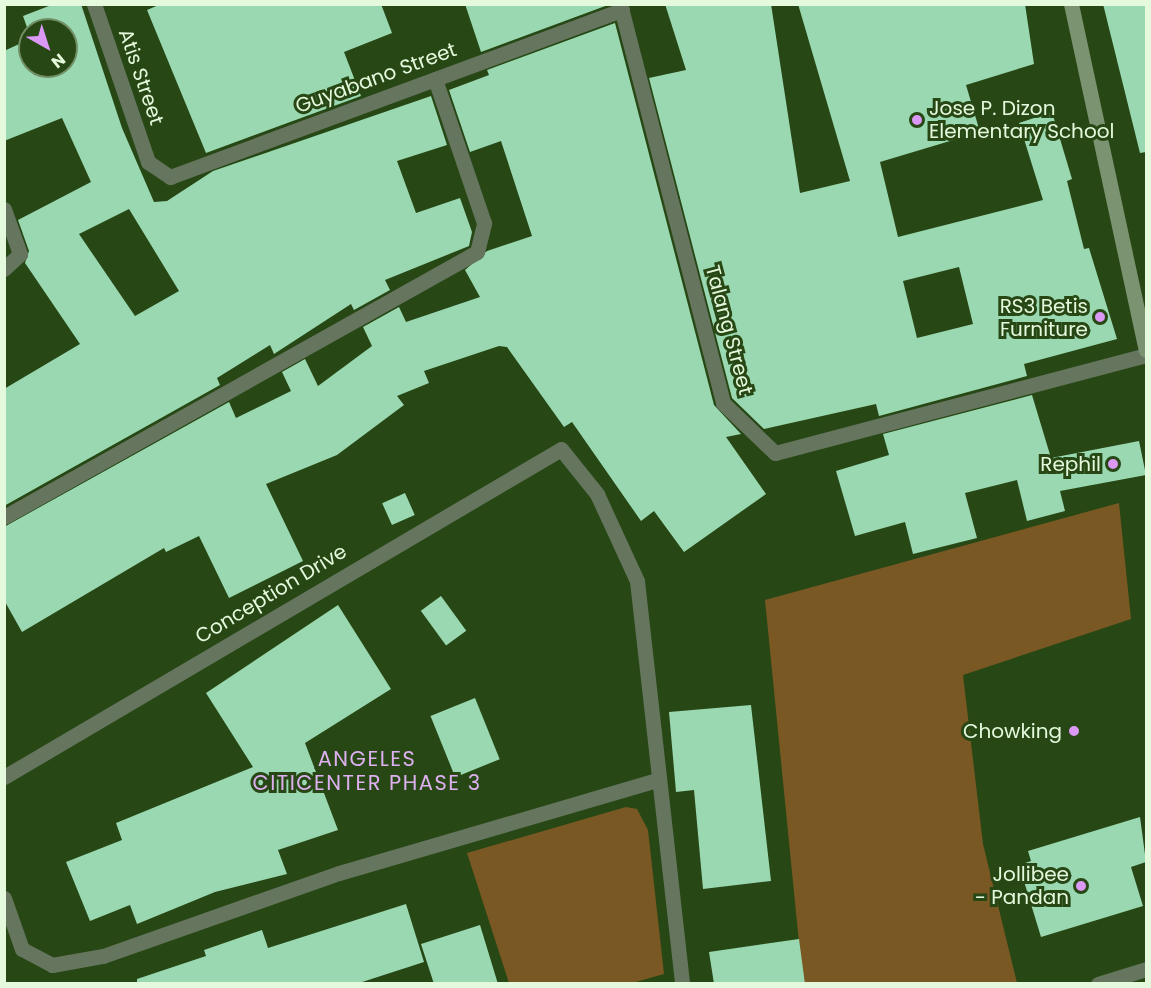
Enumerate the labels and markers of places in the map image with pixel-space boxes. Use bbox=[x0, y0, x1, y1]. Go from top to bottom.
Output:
place label: Jose P. Dizon Elementary School bbox=[929, 96, 1114, 143]
marker: Jose P. Dizon Elementary School bbox=[910, 113, 924, 127]
place label: RS3 Betis Furniture bbox=[1000, 294, 1088, 341]
marker: RS3 Betis Furniture bbox=[1093, 310, 1107, 324]
place label: Rephil bbox=[1040, 452, 1101, 476]
marker: Rephil bbox=[1106, 457, 1120, 471]
place label: Chowking bbox=[963, 719, 1062, 743]
marker: Chowking bbox=[1067, 724, 1081, 738]
place label: Jollibee - Pandan bbox=[975, 862, 1069, 909]
marker: Jollibee - Pandan bbox=[1074, 879, 1088, 893]

